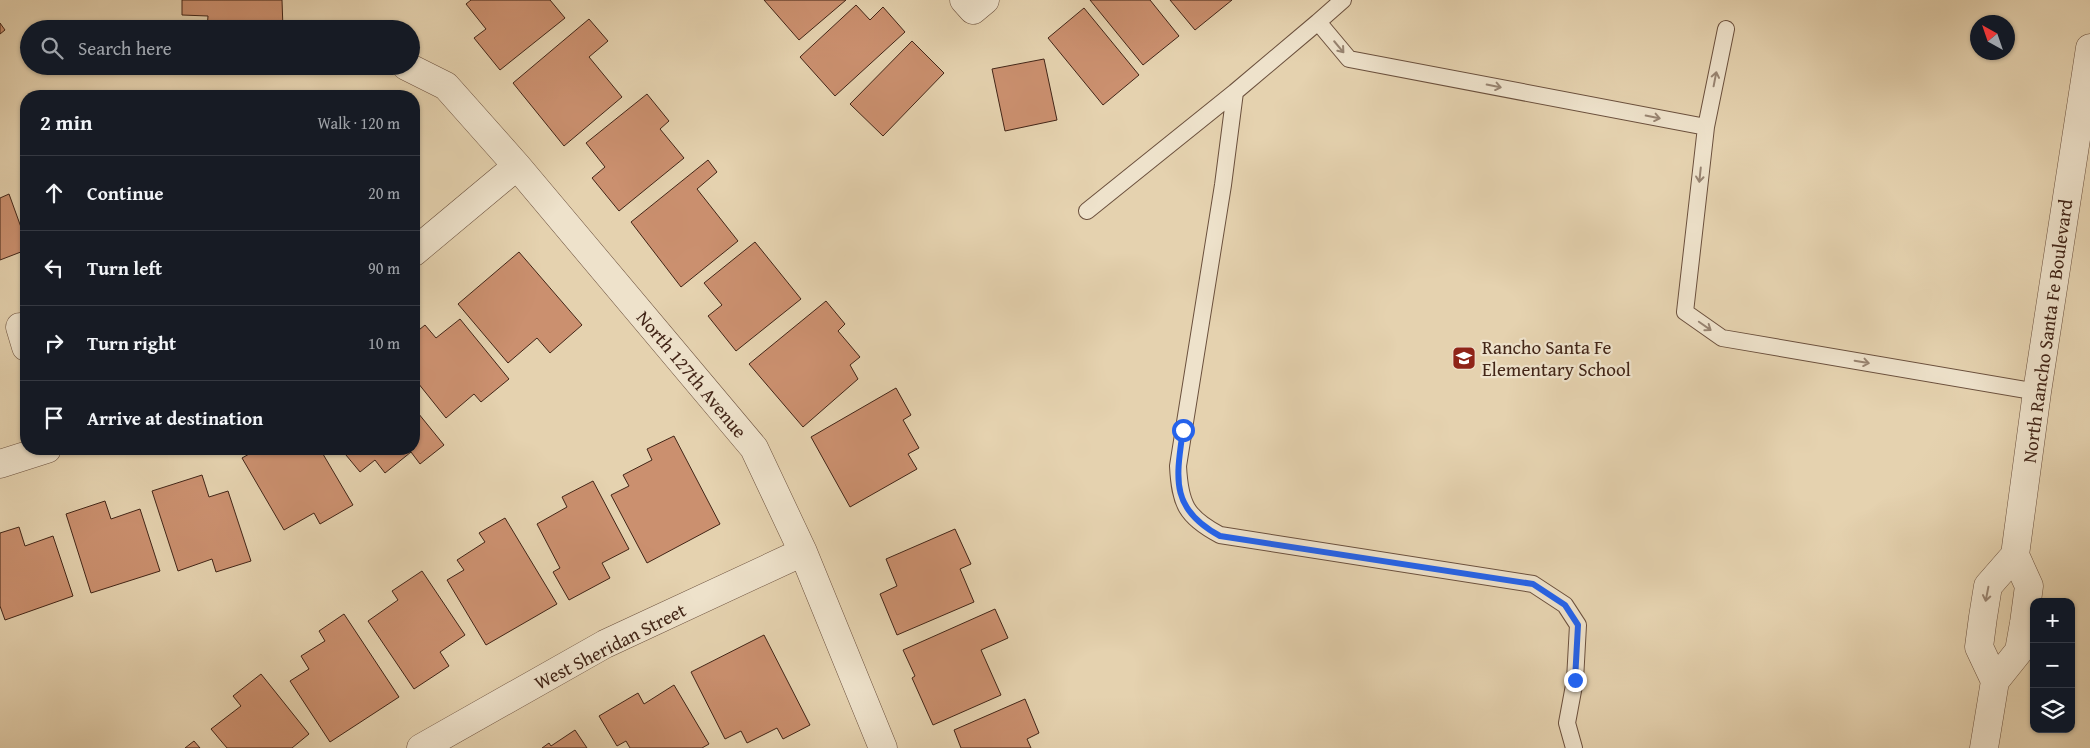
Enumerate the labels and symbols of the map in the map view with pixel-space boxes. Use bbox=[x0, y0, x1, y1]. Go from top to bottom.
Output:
north arrow bbox=[1970, 15, 2015, 60]
one-way arrow bbox=[1334, 40, 1345, 53]
one-way arrow bbox=[1711, 71, 1721, 87]
one-way arrow bbox=[1485, 82, 1501, 92]
one-way arrow bbox=[1645, 112, 1661, 122]
one-way arrow bbox=[1695, 167, 1705, 183]
street label: North Rancho Santa Fe Boulevard bbox=[2015, 196, 2079, 465]
street label: North 127th Avenue bbox=[630, 304, 754, 444]
one-way arrow bbox=[1698, 321, 1712, 331]
place label: Rancho Santa Fe Elementary School bbox=[1482, 333, 1631, 383]
school or university icon: Rancho Santa Fe Elementary School bbox=[1451, 345, 1477, 371]
one-way arrow bbox=[1854, 358, 1870, 368]
route start bbox=[1172, 419, 1195, 442]
one-way arrow bbox=[1982, 586, 1991, 602]
street label: West Sheridan Street bbox=[529, 596, 691, 696]
route end bbox=[1564, 669, 1587, 692]

